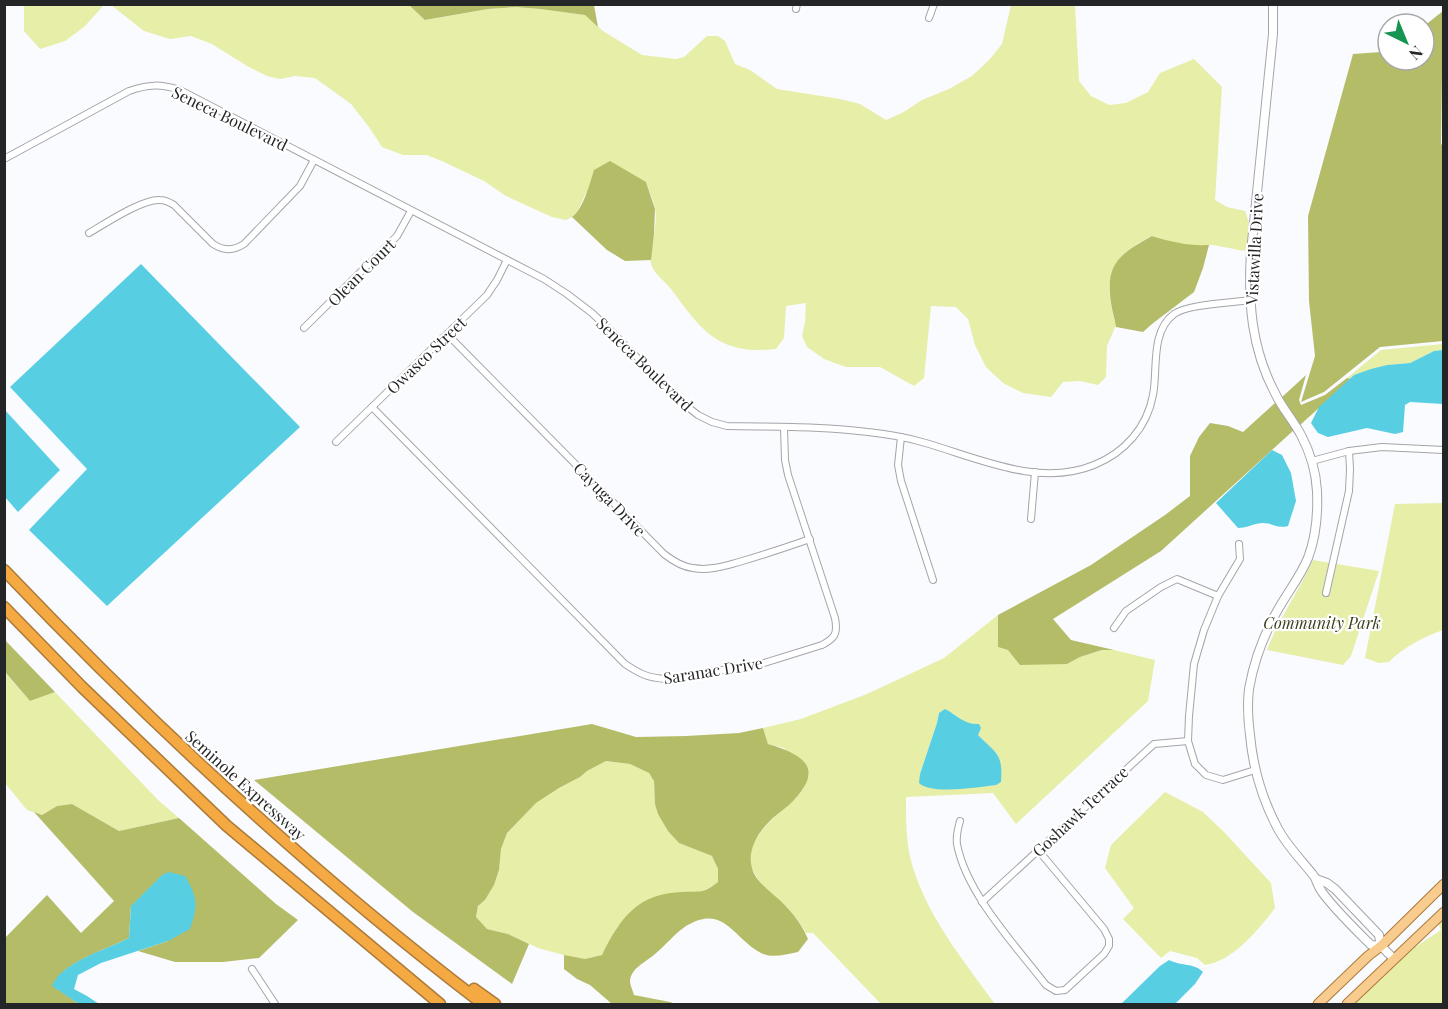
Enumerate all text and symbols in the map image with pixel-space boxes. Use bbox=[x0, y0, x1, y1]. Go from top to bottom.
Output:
north arrow bbox=[1376, 12, 1436, 72]
text: N bbox=[1405, 42, 1428, 65]
street label: Seneca Boulevard bbox=[169, 81, 291, 155]
street label: Vistawilla Drive bbox=[1241, 192, 1267, 307]
street label: Olean Court bbox=[323, 233, 400, 310]
street label: Owasco Street bbox=[382, 312, 470, 398]
street label: Seneca Boulevard bbox=[592, 313, 698, 415]
street label: Cayuga Drive bbox=[569, 457, 651, 541]
park label: Community Park bbox=[1263, 612, 1381, 633]
street label: Saranac Drive bbox=[662, 652, 764, 688]
street label: Seminole Expressway bbox=[181, 725, 311, 845]
street label: Goshawk Terrace bbox=[1027, 761, 1133, 861]

